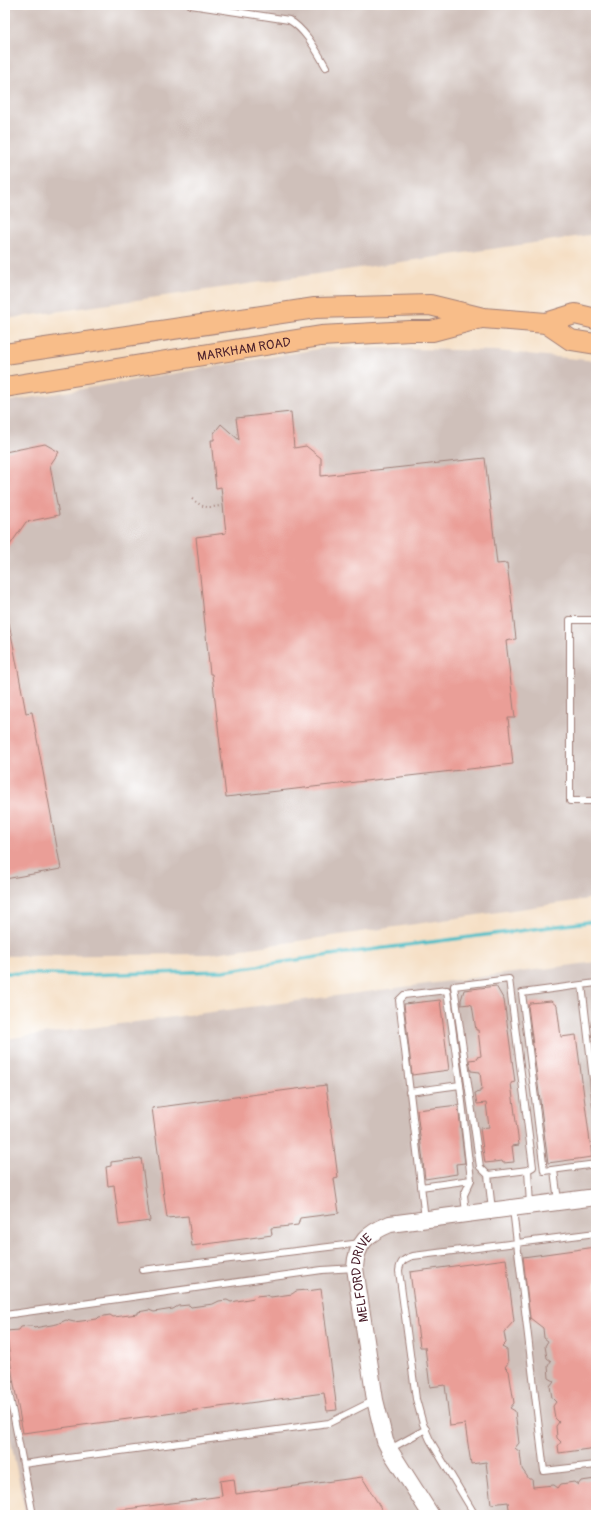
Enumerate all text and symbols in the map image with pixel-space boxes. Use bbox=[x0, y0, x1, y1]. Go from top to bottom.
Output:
street label: MARKHAM ROAD bbox=[196, 334, 292, 365]
street label: MELFORD DRIVE bbox=[348, 1230, 376, 1323]

